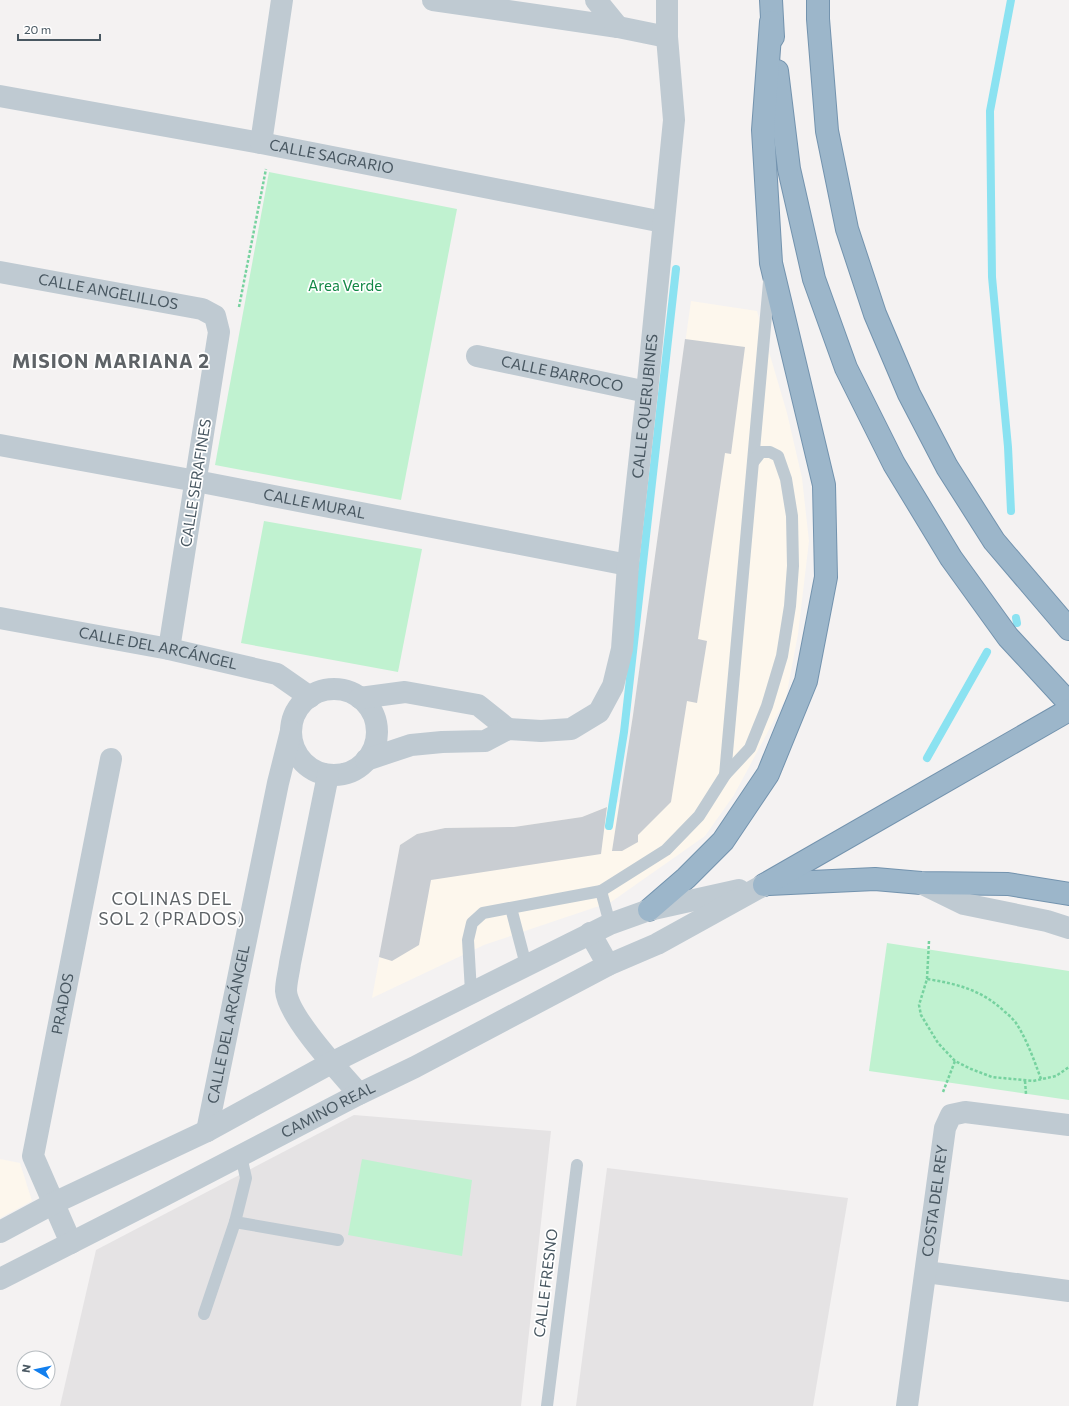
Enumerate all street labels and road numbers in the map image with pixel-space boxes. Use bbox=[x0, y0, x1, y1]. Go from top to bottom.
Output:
street label: CALLE SAGRARIO bbox=[268, 135, 395, 177]
street label: CALLE ANGELILLOS bbox=[37, 269, 180, 313]
street label: CALLE QUERUBINES bbox=[628, 333, 661, 479]
street label: CALLE BARROCO bbox=[500, 351, 625, 395]
street label: CALLE SERAFINES bbox=[176, 417, 214, 548]
street label: CALLE MURAL bbox=[262, 484, 368, 522]
street label: CALLE DEL ARCÁNGEL bbox=[77, 623, 240, 673]
street label: CALLE DEL ARCÁNGEL bbox=[203, 943, 253, 1105]
street label: PRADOS bbox=[47, 971, 77, 1036]
street label: CAMINO REAL bbox=[278, 1077, 378, 1141]
street label: COSTA DEL REY bbox=[917, 1143, 951, 1258]
street label: CALLE FRESNO bbox=[529, 1227, 561, 1338]

